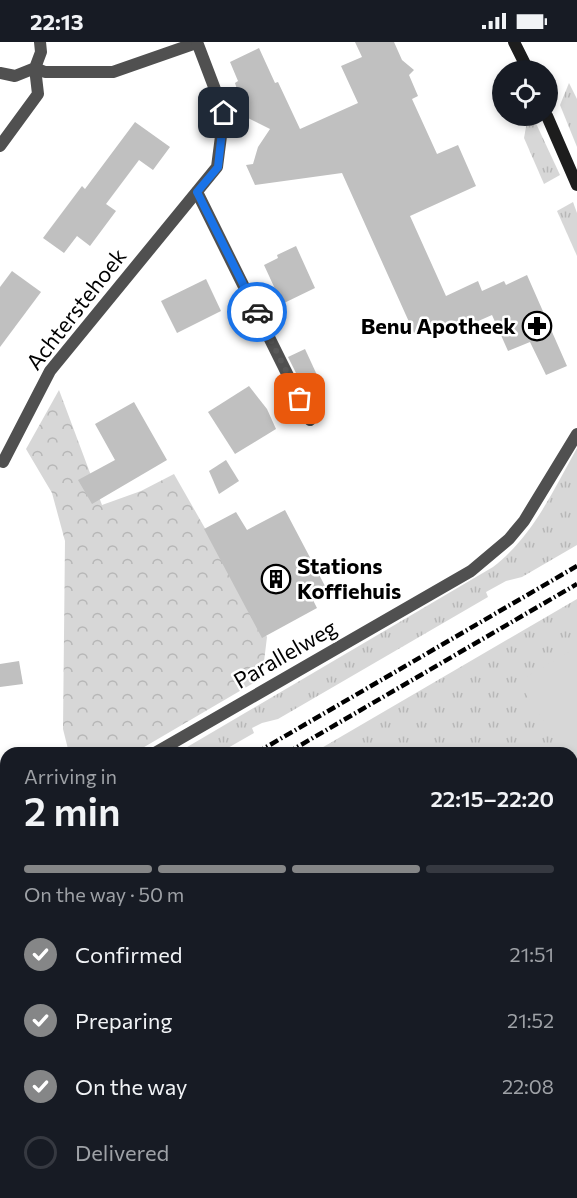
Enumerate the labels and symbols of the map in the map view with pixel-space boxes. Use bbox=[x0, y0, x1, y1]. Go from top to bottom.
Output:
pin bbox=[198, 87, 249, 138]
street label: Achterstehoek bbox=[20, 243, 131, 375]
courier bbox=[227, 282, 287, 342]
pharmacy icon: Benu Apotheek bbox=[521, 310, 553, 342]
place label: Benu Apotheek bbox=[361, 312, 516, 339]
pin bbox=[274, 373, 325, 424]
place label: Stations Koffiehuis bbox=[297, 552, 401, 604]
building icon: Stations Koffiehuis bbox=[260, 563, 292, 595]
street label: Parallelweg bbox=[228, 613, 341, 694]

